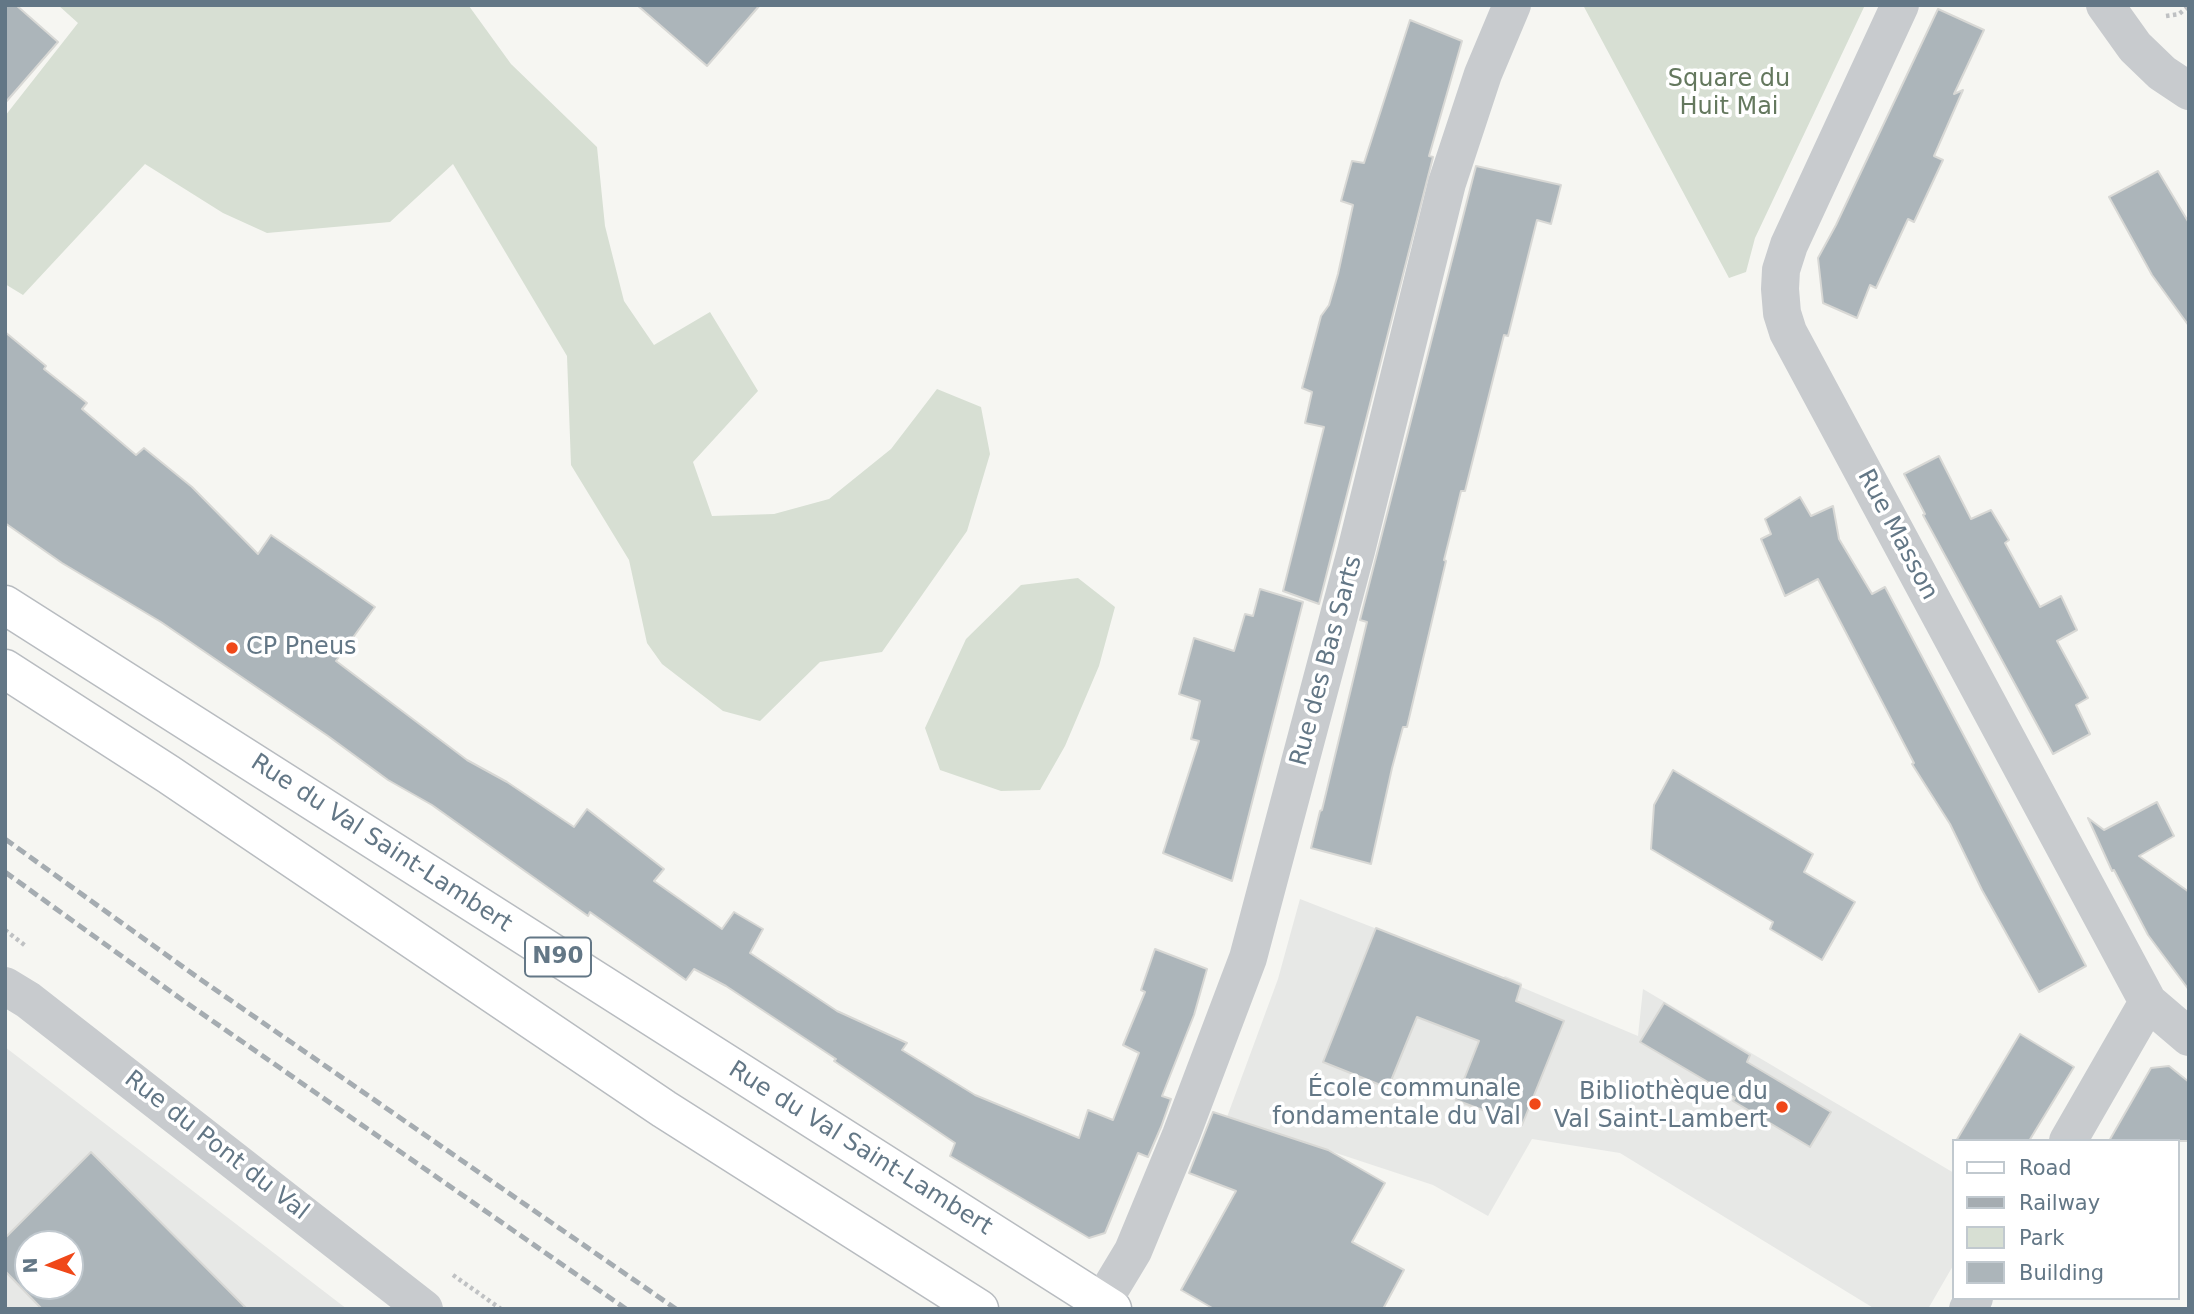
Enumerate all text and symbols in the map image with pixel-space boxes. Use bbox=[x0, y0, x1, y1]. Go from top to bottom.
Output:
park label: Square du Huit Mai bbox=[1668, 66, 1790, 122]
street label: Rue Masson bbox=[1851, 465, 1943, 605]
street label: Rue des Bas Sarts bbox=[1285, 553, 1369, 769]
place label: CP Pneus bbox=[246, 634, 357, 662]
marker: CP Pneus bbox=[224, 640, 240, 656]
street label: Rue du Val Saint-Lambert bbox=[245, 749, 517, 939]
road number: N90 bbox=[525, 938, 591, 976]
street label: Rue du Val Saint-Lambert bbox=[723, 1056, 997, 1242]
street label: Rue du Pont du Val bbox=[118, 1065, 314, 1227]
place label: École communale fondamentale du Val bbox=[1272, 1076, 1521, 1132]
place label: Bibliothèque du Val Saint-Lambert bbox=[1554, 1079, 1768, 1135]
marker: École communale fondamentale du Val bbox=[1527, 1096, 1543, 1112]
marker: Bibliothèque du Val Saint-Lambert bbox=[1774, 1099, 1790, 1115]
legend bbox=[1952, 1139, 2180, 1300]
text: Road bbox=[2019, 1156, 2072, 1180]
text: Railway bbox=[2019, 1191, 2100, 1215]
text: Park bbox=[2019, 1226, 2064, 1250]
north arrow bbox=[14, 1230, 84, 1300]
text: N bbox=[19, 1257, 41, 1274]
text: Building bbox=[2019, 1261, 2104, 1285]

